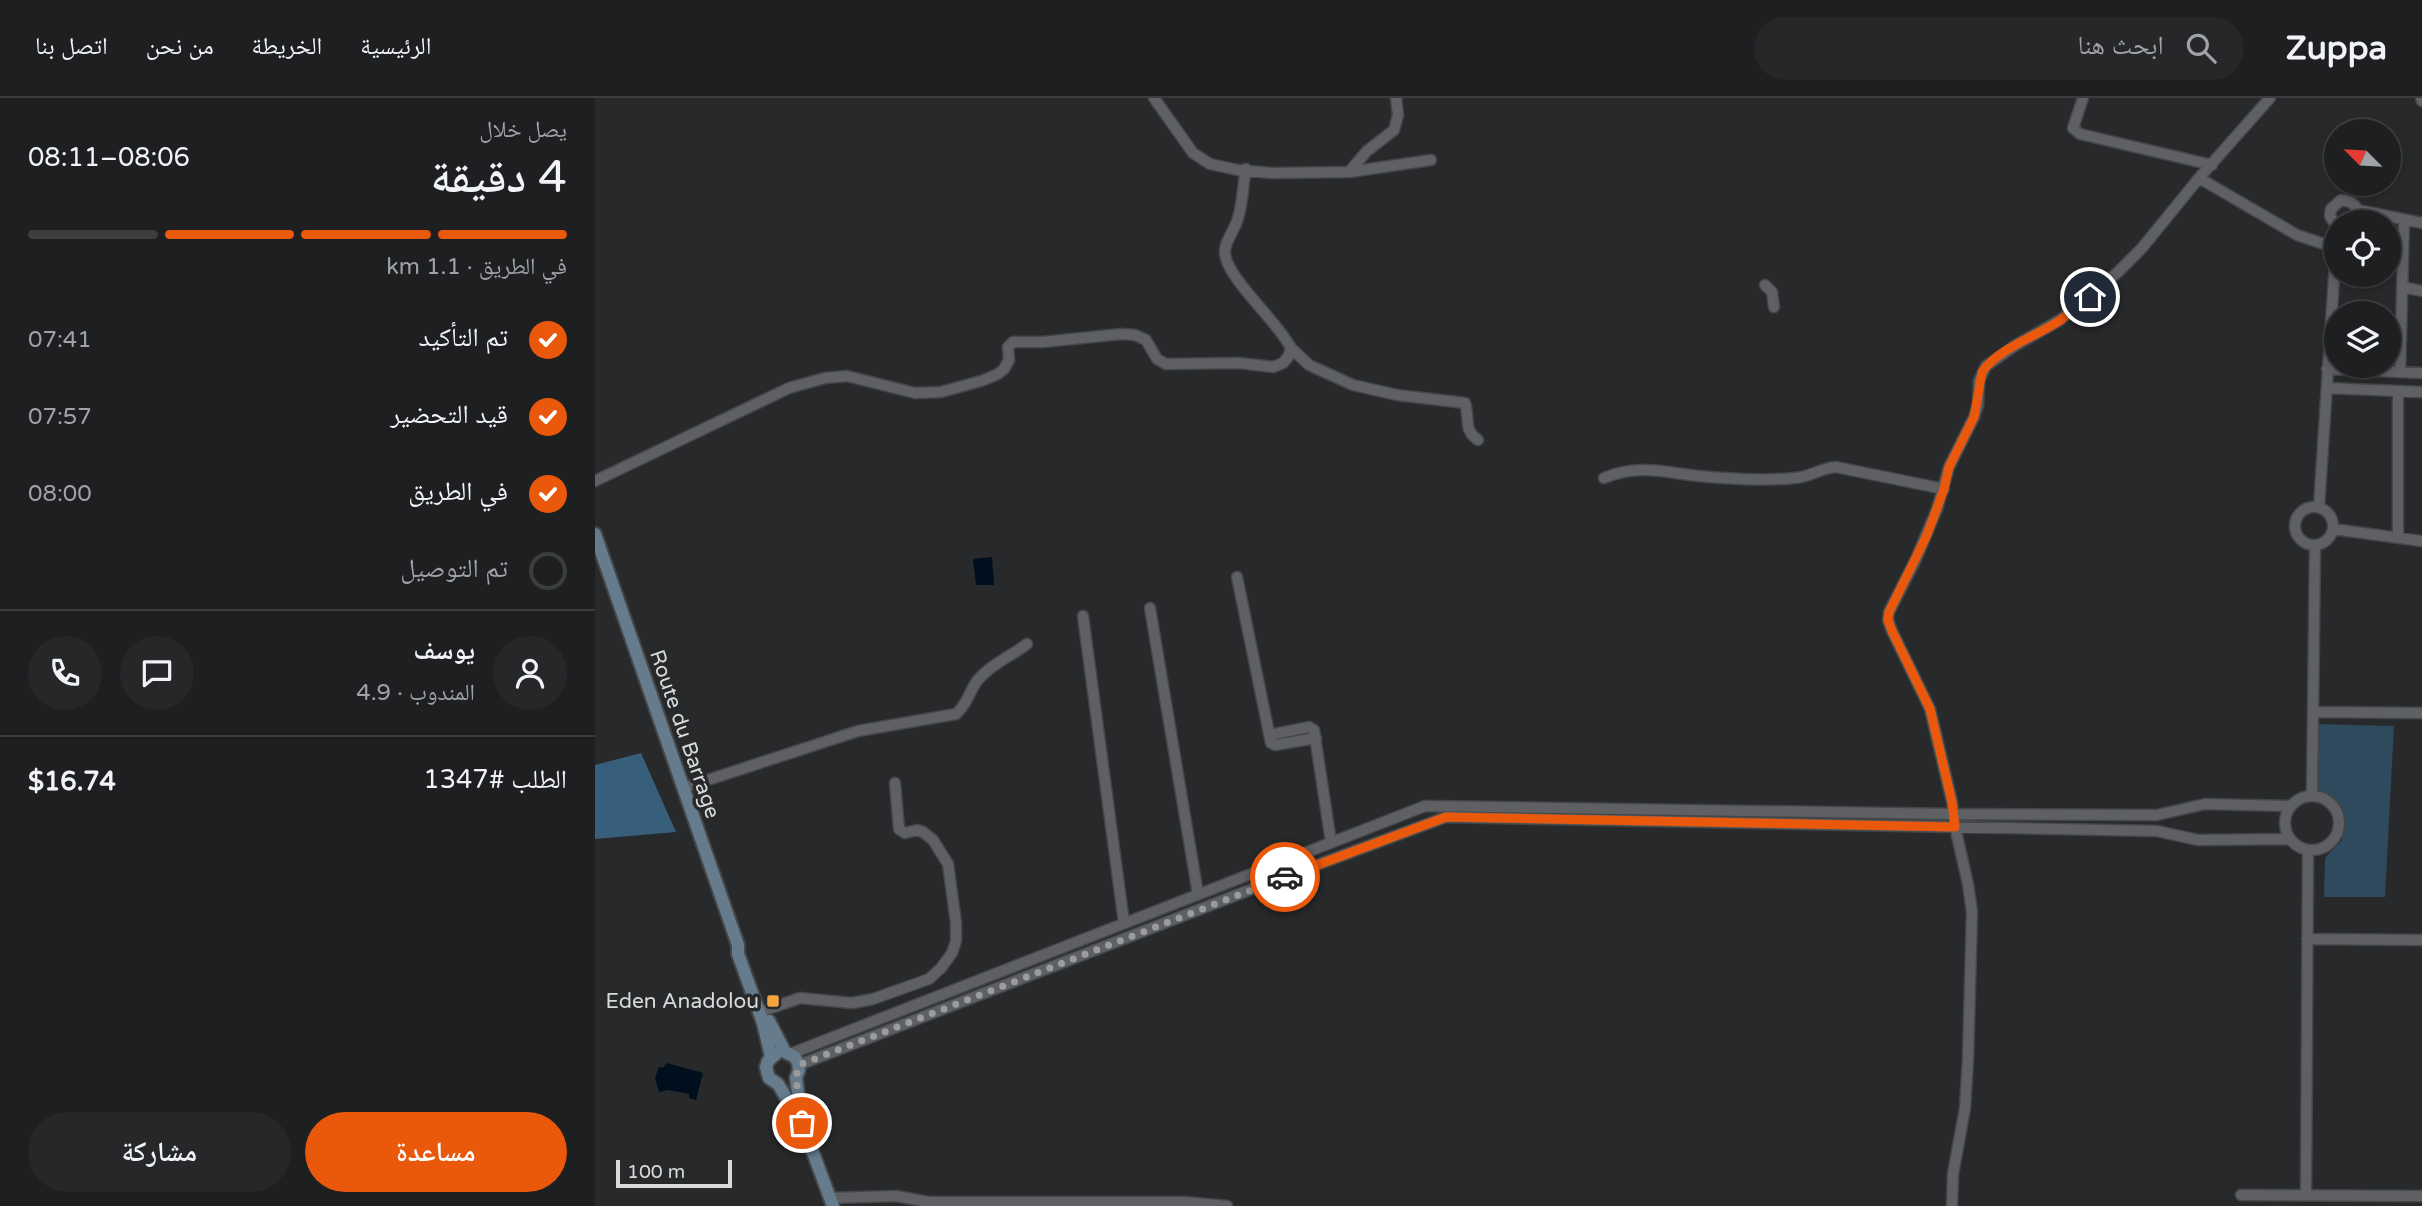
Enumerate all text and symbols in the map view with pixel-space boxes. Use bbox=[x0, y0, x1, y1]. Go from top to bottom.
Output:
search box bbox=[1754, 17, 2244, 80]
icon: search bbox=[2182, 29, 2220, 67]
text: Zuppa bbox=[2286, 29, 2387, 68]
text: ابحث هنا bbox=[2078, 30, 2164, 61]
text: اتصل بنا bbox=[35, 32, 108, 61]
text: من نحن bbox=[146, 32, 214, 61]
text: الخريطة bbox=[252, 32, 322, 61]
text: الرئيسية bbox=[360, 32, 431, 61]
text: يصل خلال bbox=[479, 116, 567, 144]
north arrow bbox=[2324, 119, 2401, 196]
map controls bbox=[2324, 119, 2401, 378]
text: 08:06–08:11 bbox=[28, 142, 190, 173]
text: 4 دقيقة bbox=[431, 150, 567, 205]
button: locate bbox=[2324, 210, 2401, 287]
text: في الطريق · 1.1 km bbox=[386, 253, 567, 281]
pin bbox=[2060, 267, 2120, 327]
icon: home bbox=[2071, 278, 2109, 316]
button: layers bbox=[2324, 301, 2401, 378]
icon: check bbox=[529, 321, 567, 359]
text: تم التأكيد bbox=[418, 322, 508, 353]
text: 07:41 bbox=[28, 326, 92, 354]
icon: check bbox=[529, 398, 567, 436]
text: قيد التحضير bbox=[390, 399, 508, 430]
text: 07:57 bbox=[28, 403, 92, 431]
icon: check bbox=[529, 475, 567, 513]
text: في الطريق bbox=[408, 476, 508, 507]
text: 08:00 bbox=[28, 480, 92, 508]
text: تم التوصيل bbox=[400, 553, 508, 584]
text: يوسف bbox=[414, 635, 475, 666]
button: phone bbox=[28, 636, 102, 710]
button: chat bbox=[120, 636, 194, 710]
button: person bbox=[493, 636, 567, 710]
street label: Route du Barrage bbox=[644, 647, 725, 822]
text: المندوب · 4.9 bbox=[356, 679, 475, 707]
text: الطلب #1347 bbox=[423, 764, 567, 795]
text: $16.74 bbox=[28, 766, 116, 797]
courier bbox=[1250, 842, 1320, 912]
icon: car bbox=[1266, 858, 1304, 896]
place label: Eden Anadolou bbox=[606, 989, 759, 1014]
marker: Eden Anadolou bbox=[765, 993, 781, 1009]
pin bbox=[772, 1093, 832, 1153]
icon: bag bbox=[783, 1104, 821, 1142]
button: مشاركة bbox=[28, 1112, 291, 1192]
button: مساعدة bbox=[305, 1112, 567, 1192]
scale bar bbox=[616, 1157, 731, 1189]
text: 100 m bbox=[627, 1161, 685, 1183]

